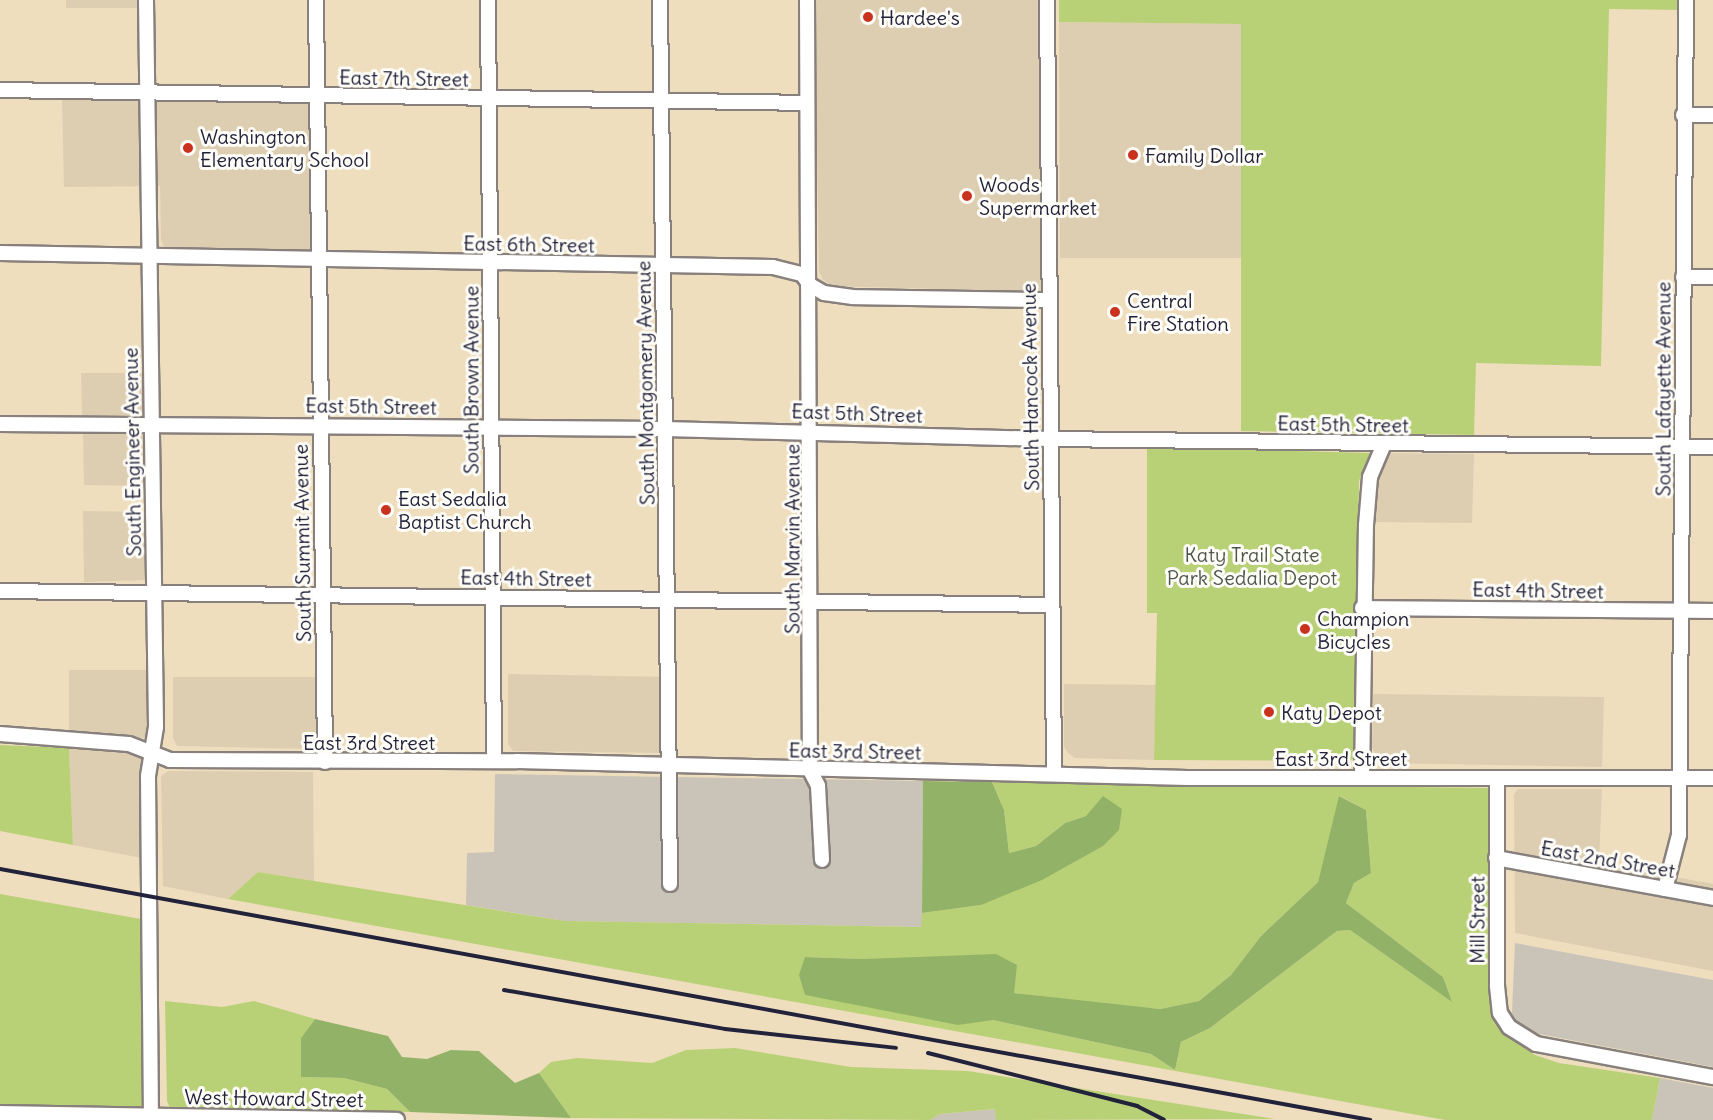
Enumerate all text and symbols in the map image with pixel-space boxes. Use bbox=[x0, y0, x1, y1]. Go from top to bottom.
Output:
place label: Hardee's bbox=[880, 5, 960, 29]
marker: Hardee's bbox=[861, 10, 875, 24]
street label: East 7th Street bbox=[339, 65, 469, 91]
place label: Washington Elementary School bbox=[200, 124, 369, 171]
marker: Washington Elementary School bbox=[181, 141, 195, 155]
place label: Family Dollar bbox=[1145, 143, 1263, 167]
marker: Family Dollar bbox=[1126, 148, 1140, 162]
place label: Woods Supermarket bbox=[979, 172, 1097, 219]
marker: Woods Supermarket bbox=[960, 189, 974, 203]
street label: East 6th Street bbox=[463, 231, 595, 257]
street label: South Montgomery Avenue bbox=[631, 261, 659, 505]
street label: South Lafayette Avenue bbox=[1651, 282, 1675, 496]
street label: South Hancock Avenue bbox=[1016, 283, 1044, 491]
street label: South Brown Avenue bbox=[459, 286, 483, 474]
place label: Central Fire Station bbox=[1127, 288, 1229, 335]
marker: Central Fire Station bbox=[1108, 305, 1122, 319]
street label: South Engineer Avenue bbox=[118, 347, 146, 557]
street label: East 5th Street bbox=[305, 393, 437, 419]
street label: East 5th Street bbox=[791, 399, 923, 427]
street label: East 5th Street bbox=[1277, 411, 1409, 437]
street label: South Summit Avenue bbox=[288, 444, 316, 642]
street label: South Marvin Avenue bbox=[780, 444, 804, 634]
place label: East Sedalia Baptist Church bbox=[398, 486, 532, 533]
marker: East Sedalia Baptist Church bbox=[379, 503, 393, 517]
park label: Katy Trail State Park Sedalia Depot bbox=[1167, 543, 1337, 590]
street label: East 4th Street bbox=[460, 565, 592, 591]
street label: East 4th Street bbox=[1472, 577, 1604, 603]
place label: Champion Bicycles bbox=[1317, 606, 1409, 653]
marker: Champion Bicycles bbox=[1298, 622, 1312, 636]
place label: Katy Depot bbox=[1281, 700, 1382, 724]
marker: Katy Depot bbox=[1262, 705, 1276, 719]
street label: East 3rd Street bbox=[303, 730, 435, 754]
street label: East 3rd Street bbox=[788, 738, 922, 764]
street label: East 3rd Street bbox=[1275, 746, 1407, 770]
street label: East 2nd Street bbox=[1539, 835, 1677, 883]
street label: Mill Street bbox=[1465, 876, 1489, 964]
street label: West Howard Street bbox=[184, 1084, 364, 1112]

